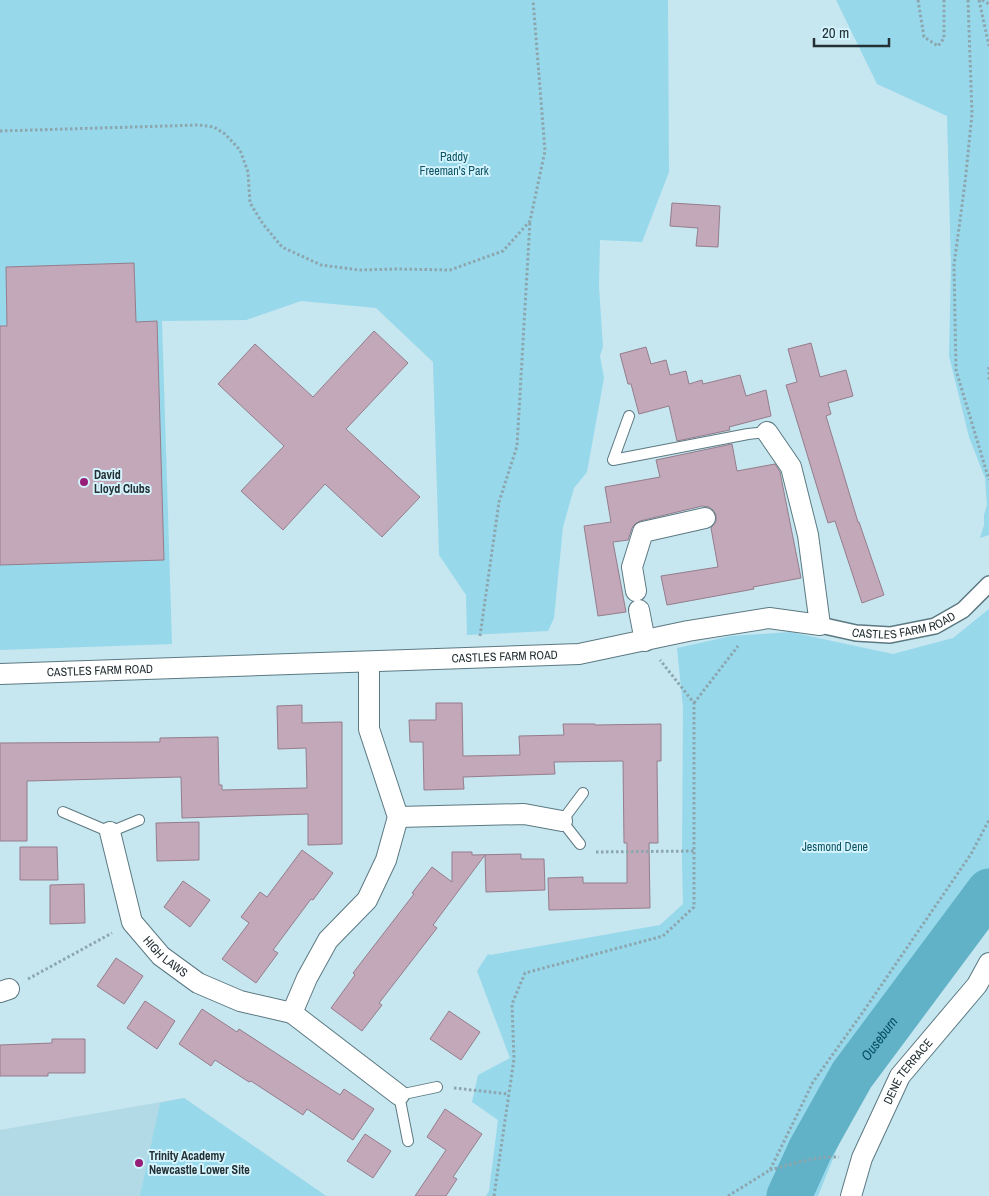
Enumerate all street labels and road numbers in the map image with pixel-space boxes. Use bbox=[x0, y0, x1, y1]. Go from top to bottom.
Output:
street label: CASTLES FARM ROAD bbox=[850, 608, 958, 643]
street label: CASTLES FARM ROAD bbox=[451, 647, 558, 666]
street label: CASTLES FARM ROAD bbox=[47, 661, 153, 680]
street label: HIGH LAWS bbox=[139, 933, 191, 981]
street label: DENE TERRACE bbox=[880, 1035, 936, 1107]

